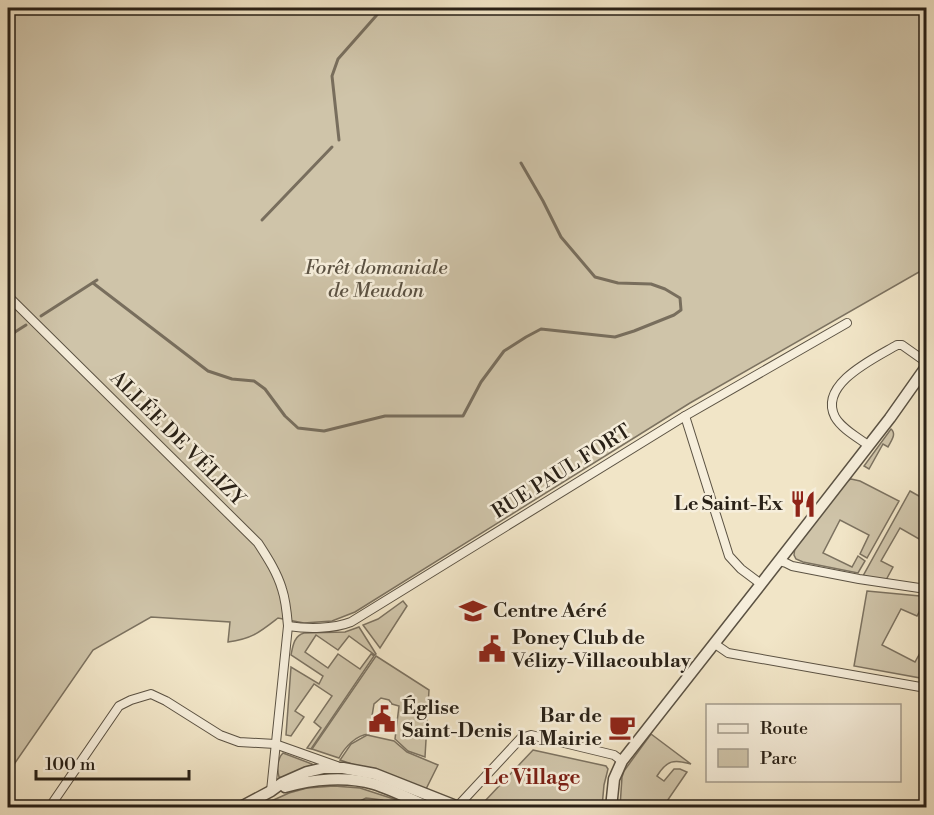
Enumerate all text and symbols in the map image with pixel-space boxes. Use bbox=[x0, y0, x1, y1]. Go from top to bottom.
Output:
park label: Forêt domaniale de Meudon bbox=[304, 256, 448, 304]
street label: ALLÉE DE VÉLIZY bbox=[104, 365, 251, 512]
street label: RUE PAUL FORT bbox=[488, 419, 636, 525]
restaurant icon: Le Saint-Ex bbox=[788, 489, 818, 519]
place label: Le Saint-Ex bbox=[674, 492, 783, 517]
school or university icon: Centre Aéré bbox=[458, 596, 488, 626]
place label: Centre Aéré bbox=[493, 599, 607, 624]
place label: Poney Club de Vélizy-Villacoublay bbox=[511, 626, 692, 674]
public building icon: Poney Club de Vélizy-Villacoublay bbox=[477, 634, 507, 664]
place label: Église Saint-Denis bbox=[402, 695, 512, 744]
public building icon: Église Saint-Denis bbox=[367, 704, 397, 734]
place label: Bar de la Mairie bbox=[518, 704, 602, 752]
legend bbox=[706, 704, 901, 782]
cafe icon: Bar de la Mairie bbox=[607, 712, 637, 742]
text: Route bbox=[760, 717, 808, 740]
scale bar bbox=[36, 743, 189, 781]
text: Parc bbox=[760, 747, 797, 770]
text: 100 m bbox=[45, 753, 96, 776]
district label: Le Village bbox=[483, 765, 581, 791]

